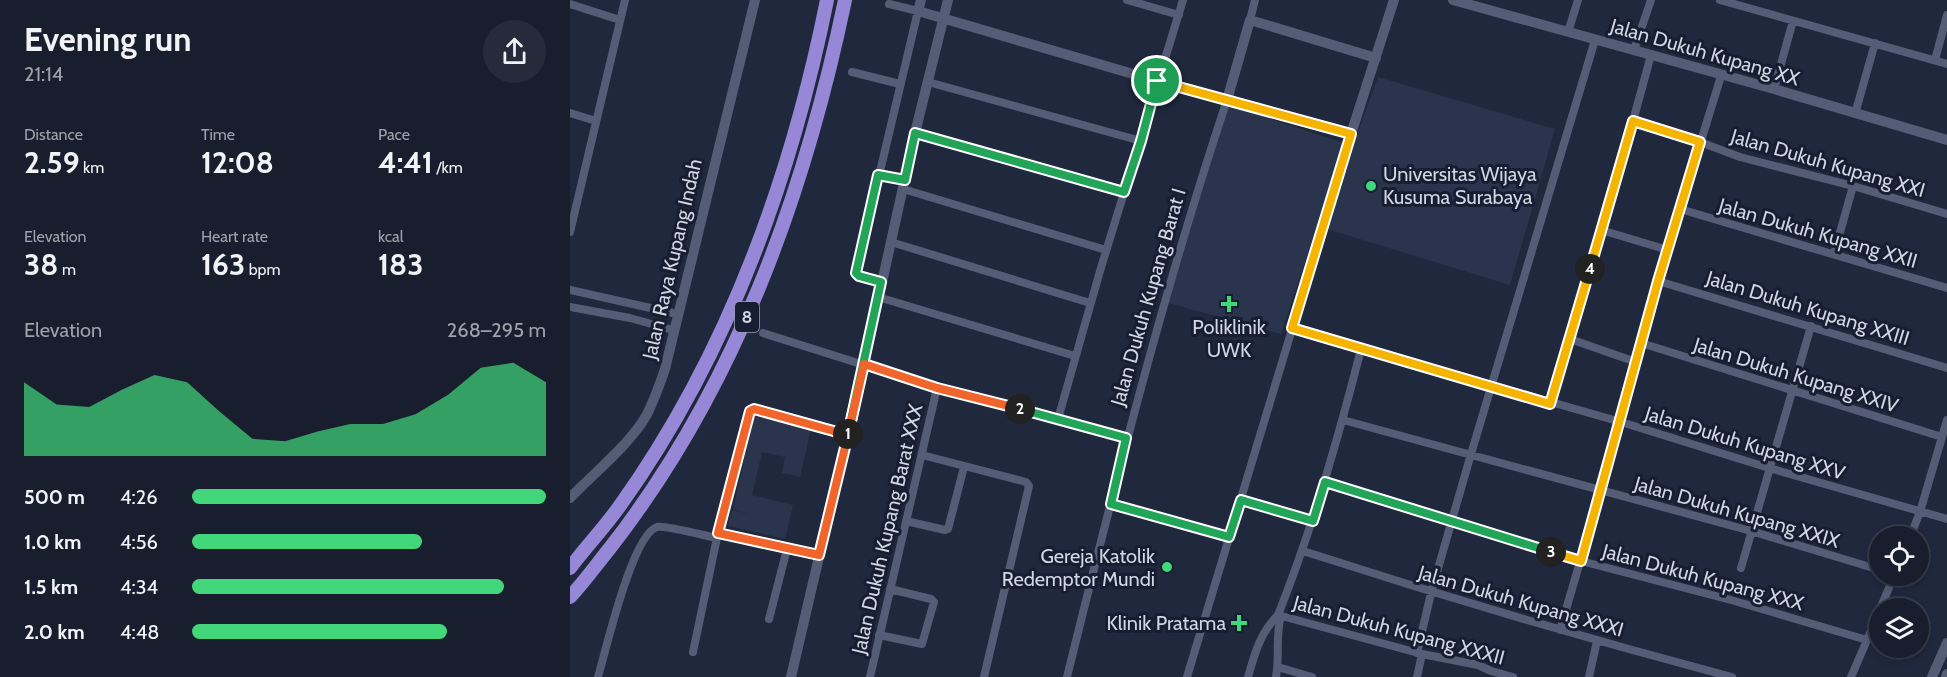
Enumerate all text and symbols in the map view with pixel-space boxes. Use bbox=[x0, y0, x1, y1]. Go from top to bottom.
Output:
street label: Jalan Dukuh Kupang XX bbox=[1607, 13, 1802, 91]
text: Evening run bbox=[24, 19, 191, 59]
button: share bbox=[483, 20, 546, 83]
pin bbox=[1131, 55, 1182, 106]
text: 21:14 bbox=[24, 62, 63, 86]
icon: arrive bbox=[1140, 64, 1173, 97]
street label: Jalan Dukuh Kupang XXI bbox=[1727, 124, 1928, 202]
text: Distance bbox=[24, 125, 83, 144]
text: Time bbox=[201, 125, 235, 144]
text: Pace bbox=[378, 125, 410, 144]
text: 2.59 bbox=[24, 144, 80, 181]
text: 12:08 bbox=[201, 144, 274, 181]
text: 4:41 bbox=[378, 144, 433, 181]
street label: Jalan Raya Kupang Indah bbox=[637, 156, 707, 363]
text: km bbox=[80, 158, 104, 177]
text: /km bbox=[433, 158, 463, 177]
place label: Universitas Wijaya Kusuma Surabaya bbox=[1383, 162, 1537, 209]
marker: Universitas Wijaya Kusuma Surabaya bbox=[1364, 179, 1378, 193]
street label: Jalan Dukuh Kupang Barat I bbox=[1105, 185, 1191, 410]
street label: Jalan Dukuh Kupang XXII bbox=[1715, 193, 1920, 273]
text: Elevation bbox=[24, 227, 87, 246]
text: Heart rate bbox=[201, 227, 268, 246]
text: kcal bbox=[378, 227, 404, 246]
text: 38 bbox=[24, 246, 58, 283]
text: 163 bbox=[201, 246, 245, 283]
text: 183 bbox=[378, 246, 423, 283]
pin: 4 bbox=[1575, 254, 1605, 284]
text: 4 bbox=[1585, 259, 1595, 278]
text: m bbox=[58, 260, 76, 279]
text: bpm bbox=[245, 260, 281, 279]
street label: Jalan Dukuh Kupang XXIII bbox=[1703, 265, 1912, 350]
marker: Poliklinik UWK bbox=[1220, 295, 1238, 313]
road number: 8 bbox=[735, 302, 759, 332]
place label: Poliklinik UWK bbox=[1192, 315, 1266, 362]
text: Elevation bbox=[24, 318, 102, 342]
text: 268–295 m bbox=[447, 318, 546, 342]
street label: Jalan Dukuh Kupang XXIV bbox=[1690, 332, 1902, 418]
pin: 2 bbox=[1005, 394, 1035, 424]
text: 2 bbox=[1016, 399, 1024, 418]
street label: Jalan Dukuh Kupang XXV bbox=[1641, 401, 1849, 485]
street label: Jalan Dukuh Kupang Barat XXX bbox=[846, 402, 927, 657]
pin: 1 bbox=[833, 419, 863, 449]
text: 1 bbox=[845, 424, 851, 443]
street label: Jalan Dukuh Kupang XXIX bbox=[1631, 471, 1843, 553]
text: 500 m bbox=[24, 485, 85, 509]
text: 4:26 bbox=[120, 485, 158, 509]
map controls bbox=[1869, 526, 1929, 658]
button: locate bbox=[1869, 526, 1929, 586]
text: 1.0 km bbox=[24, 530, 81, 554]
text: 4:56 bbox=[120, 530, 158, 554]
pin: 3 bbox=[1536, 537, 1566, 567]
street label: Jalan Dukuh Kupang XXX bbox=[1599, 538, 1806, 615]
text: 3 bbox=[1547, 542, 1555, 561]
place label: Gereja Katolik Redemptor Mundi bbox=[1002, 544, 1155, 591]
marker: Gereja Katolik Redemptor Mundi bbox=[1160, 560, 1174, 574]
street label: Jalan Dukuh Kupang XXXI bbox=[1415, 560, 1626, 642]
text: 1.5 km bbox=[24, 575, 78, 599]
text: 4:34 bbox=[120, 575, 158, 599]
street label: Jalan Dukuh Kupang XXXII bbox=[1290, 590, 1507, 670]
button: layers bbox=[1869, 598, 1929, 658]
place label: Klinik Pratama bbox=[1107, 611, 1226, 635]
marker: Klinik Pratama bbox=[1230, 614, 1248, 632]
text: 2.0 km bbox=[24, 620, 85, 644]
text: 4:48 bbox=[120, 620, 159, 644]

